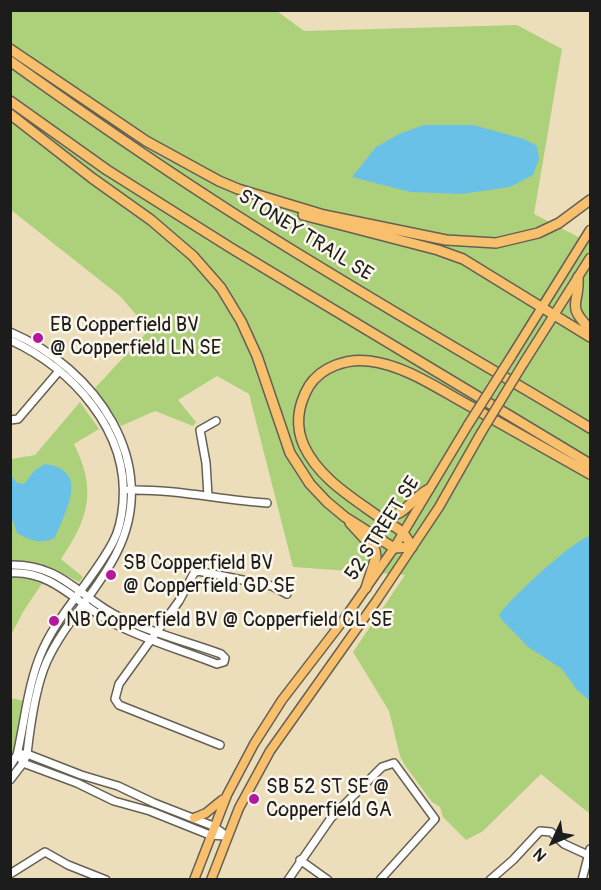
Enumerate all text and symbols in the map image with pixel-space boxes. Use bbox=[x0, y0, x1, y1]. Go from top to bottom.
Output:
street label: STONEY TRAIL SE bbox=[233, 185, 377, 287]
place label: EB Copperfield BV @ Copperfield LN SE bbox=[50, 314, 221, 361]
marker: EB Copperfield BV @ Copperfield LN SE bbox=[31, 331, 45, 345]
street label: 52 STREET SE bbox=[341, 473, 425, 585]
place label: SB Copperfield BV @ Copperfield GD SE bbox=[123, 552, 295, 599]
marker: SB Copperfield BV @ Copperfield GD SE bbox=[104, 568, 118, 582]
place label: NB Copperfield BV @ Copperfield CL SE bbox=[66, 609, 392, 633]
marker: NB Copperfield BV @ Copperfield CL SE bbox=[47, 614, 61, 628]
place label: SB 52 ST SE @ Copperfield GA bbox=[266, 776, 392, 823]
marker: SB 52 ST SE @ Copperfield GA bbox=[247, 792, 261, 806]
north arrow bbox=[523, 812, 583, 872]
text: N bbox=[529, 844, 551, 865]

